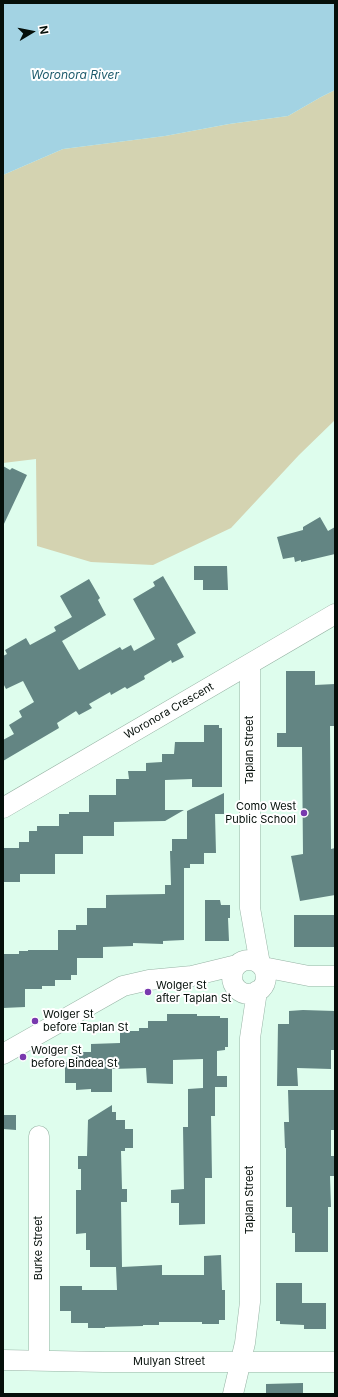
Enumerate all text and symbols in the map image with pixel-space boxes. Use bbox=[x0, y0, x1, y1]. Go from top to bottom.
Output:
north arrow bbox=[12, 12, 52, 52]
text: N bbox=[36, 25, 51, 35]
water label: Woronora River bbox=[31, 68, 119, 82]
street label: Woronora Crescent bbox=[122, 680, 216, 742]
street label: Taplan Street bbox=[243, 716, 257, 784]
place label: Como West Public School bbox=[225, 800, 296, 826]
marker: Como West Public School bbox=[299, 808, 309, 818]
place label: Wolger St after Taplan St bbox=[156, 979, 231, 1005]
marker: Wolger St after Taplan St bbox=[143, 987, 153, 997]
place label: Wolger St before Taplan St bbox=[43, 1008, 128, 1034]
marker: Wolger St before Taplan St bbox=[30, 1016, 40, 1026]
place label: Wolger St before Bindea St bbox=[31, 1044, 118, 1070]
marker: Wolger St before Bindea St bbox=[18, 1052, 28, 1062]
street label: Taplan Street bbox=[243, 1166, 257, 1234]
street label: Burke Street bbox=[32, 1216, 46, 1280]
street label: Mulyan Street bbox=[133, 1355, 205, 1369]

